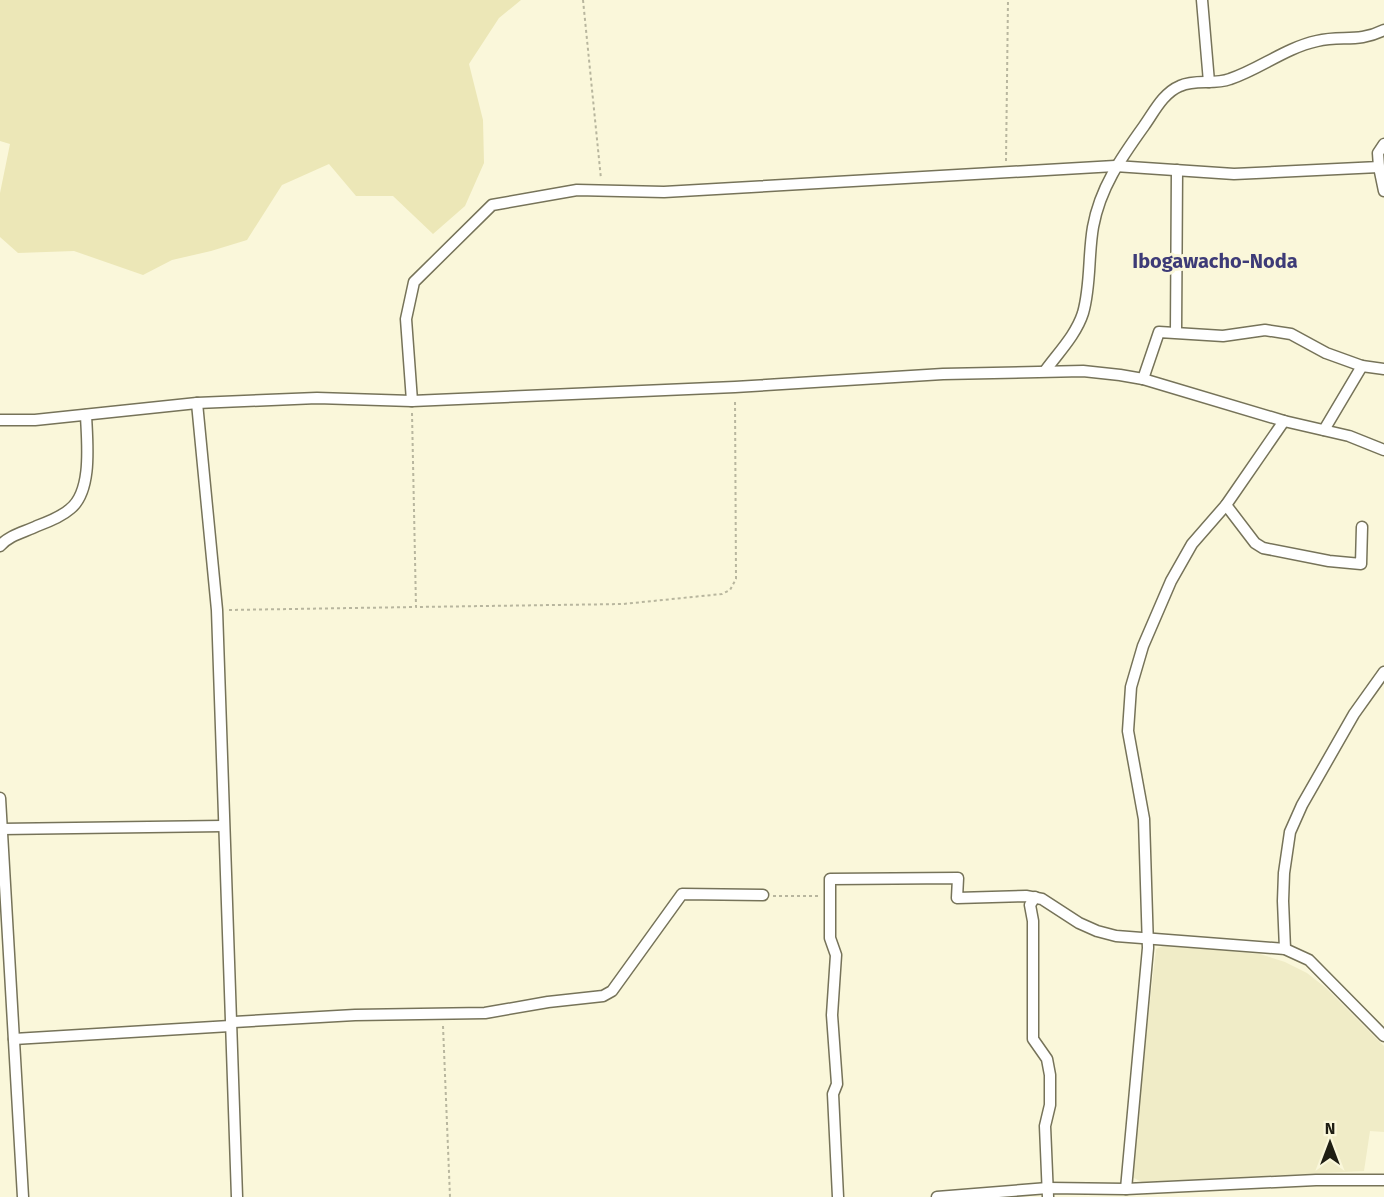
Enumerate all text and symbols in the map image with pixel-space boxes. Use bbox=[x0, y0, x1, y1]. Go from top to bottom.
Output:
district label: Ibogawacho-Noda bbox=[1132, 249, 1298, 273]
north arrow bbox=[1300, 1113, 1360, 1173]
text: N bbox=[1325, 1119, 1335, 1138]

